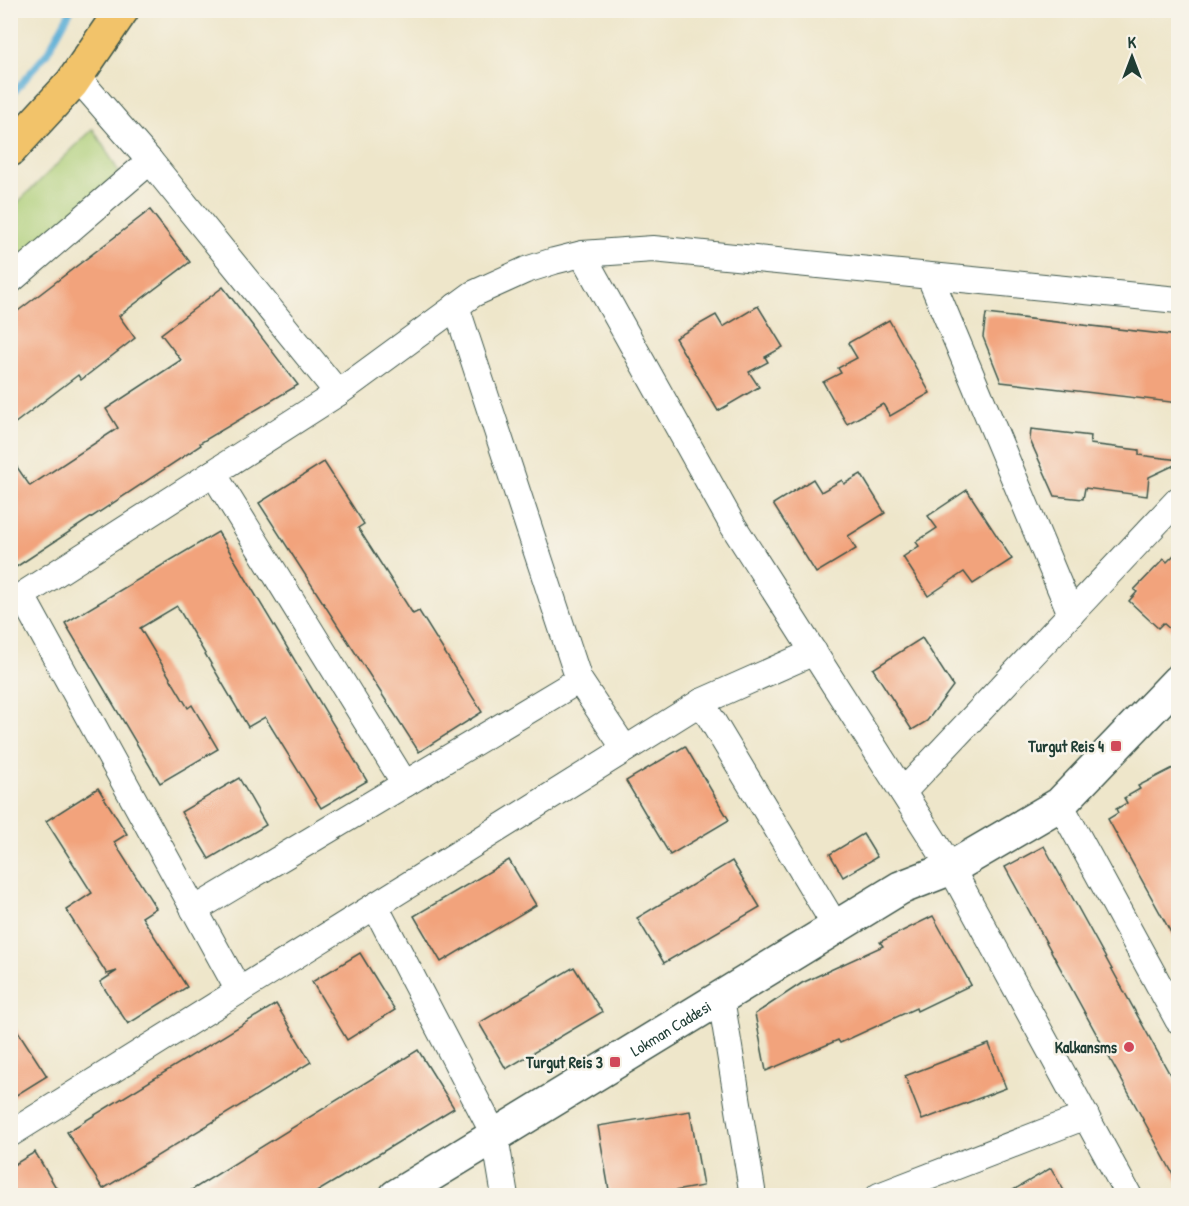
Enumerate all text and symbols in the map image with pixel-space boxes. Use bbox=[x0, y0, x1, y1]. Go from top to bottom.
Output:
north arrow bbox=[1102, 27, 1162, 87]
text: K bbox=[1128, 31, 1137, 53]
place label: Turgut Reis 4 bbox=[1027, 735, 1104, 758]
marker: Turgut Reis 4 bbox=[1109, 739, 1123, 753]
street label: Lokman Caddesi bbox=[626, 995, 715, 1061]
place label: Kalkansms bbox=[1055, 1036, 1118, 1058]
marker: Kalkansms bbox=[1122, 1040, 1136, 1054]
place label: Turgut Reis 3 bbox=[525, 1051, 603, 1074]
marker: Turgut Reis 3 bbox=[608, 1055, 622, 1069]

